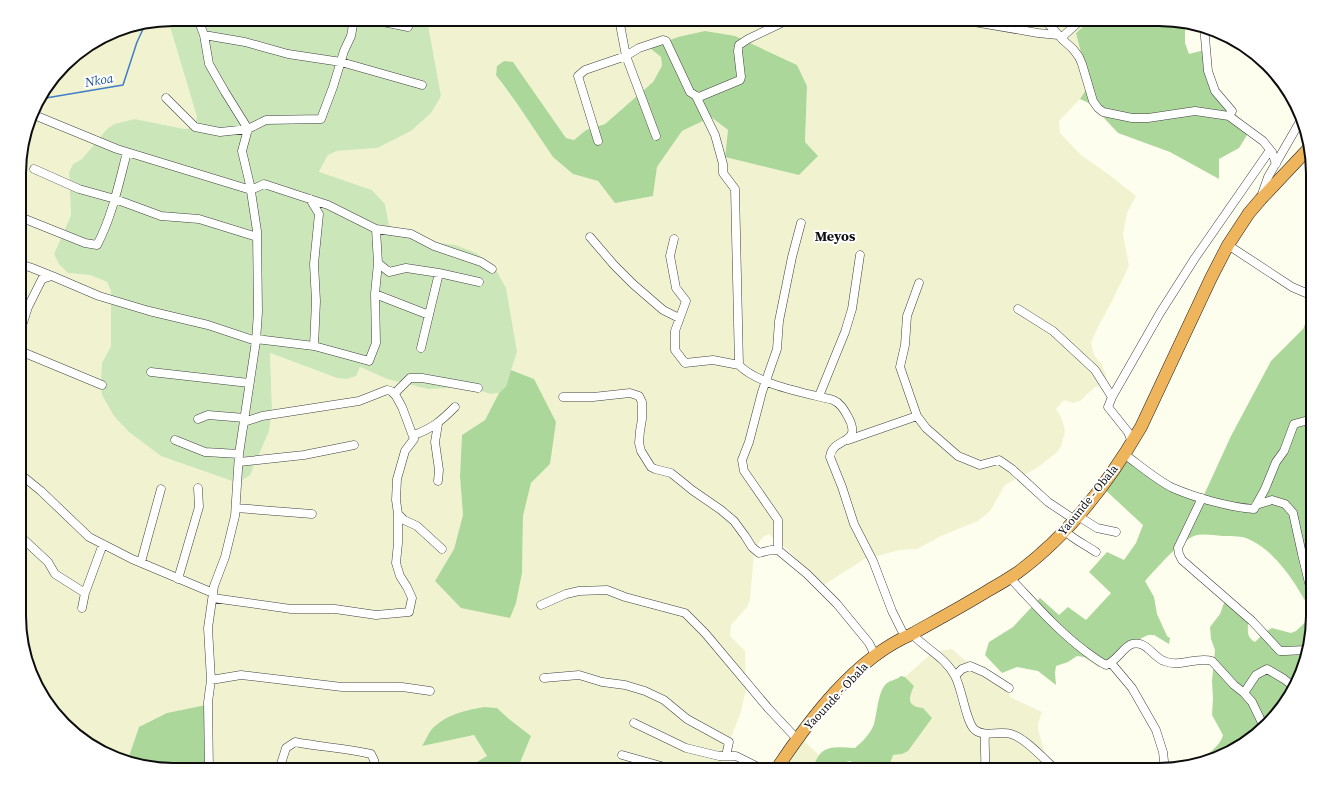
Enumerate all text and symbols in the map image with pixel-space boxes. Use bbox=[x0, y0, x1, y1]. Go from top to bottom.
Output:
water label: Nkoa bbox=[82, 69, 115, 91]
district label: Meyos bbox=[815, 226, 856, 246]
street label: Yaounde - Obala bbox=[1054, 461, 1122, 539]
street label: Yaounde - Obala bbox=[801, 658, 872, 733]

